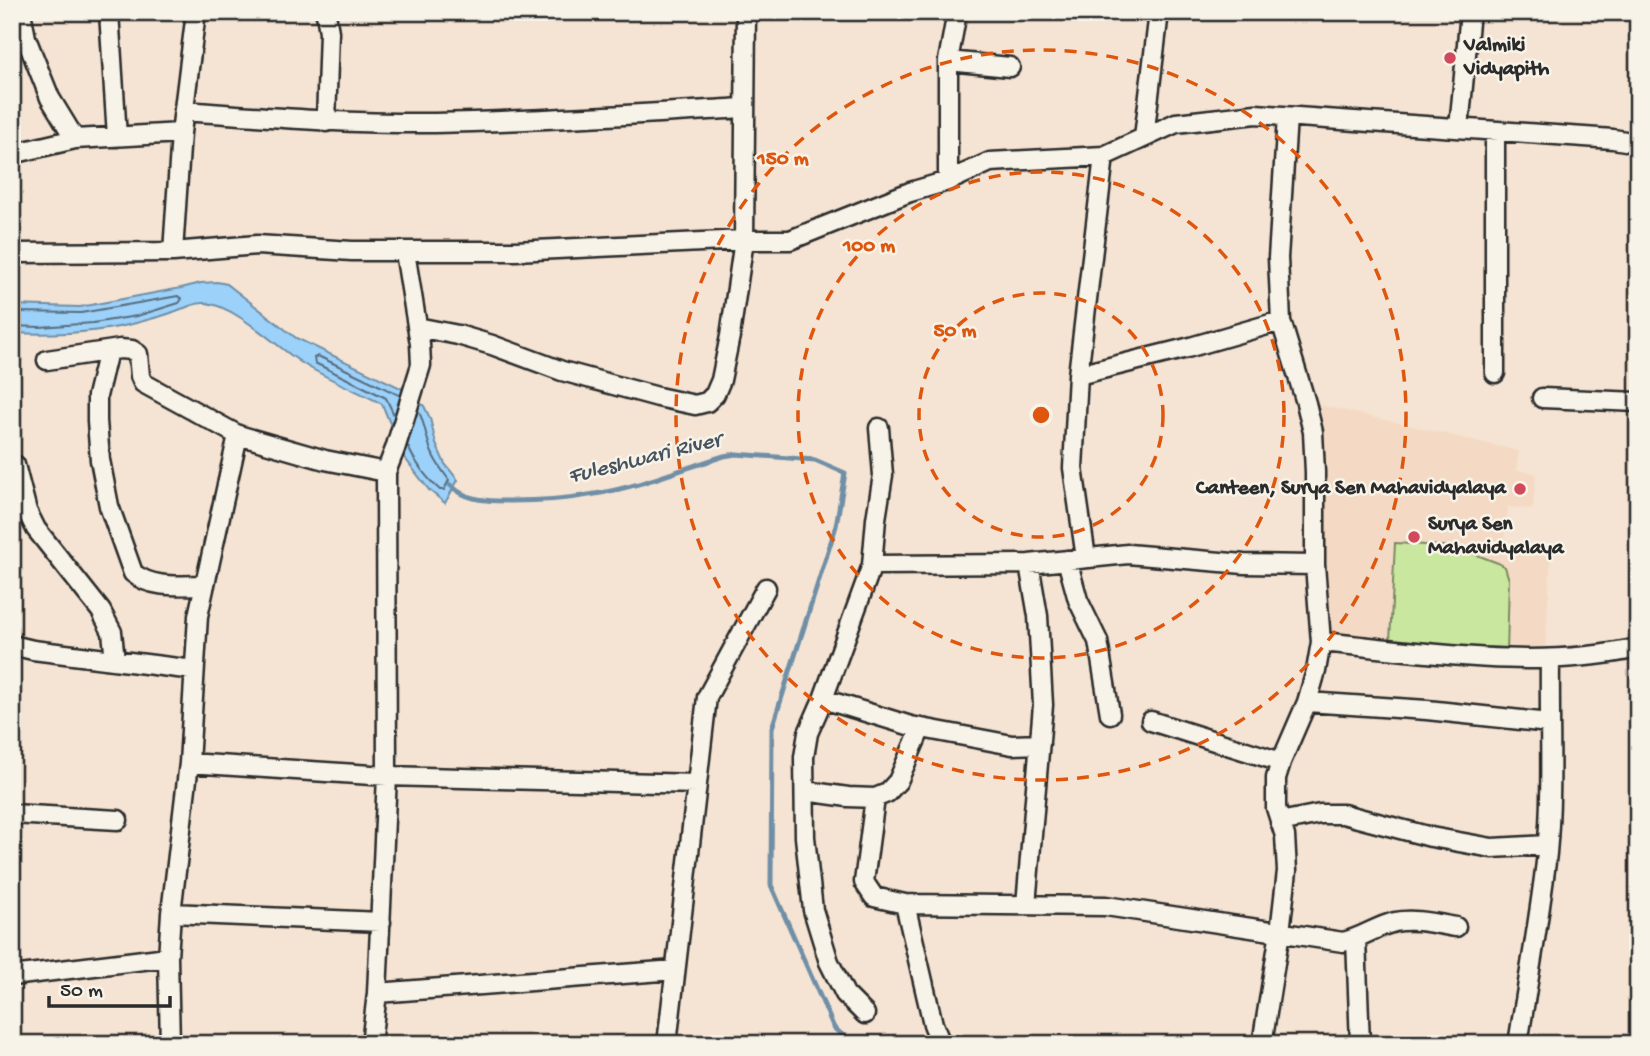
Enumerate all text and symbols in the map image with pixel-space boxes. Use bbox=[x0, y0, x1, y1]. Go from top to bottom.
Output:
place label: Valmiki Vidyapith bbox=[1463, 34, 1550, 83]
marker: Valmiki Vidyapith bbox=[1442, 50, 1458, 66]
text: 150 m bbox=[756, 148, 809, 173]
text: 100 m bbox=[842, 235, 895, 260]
text: 50 m bbox=[934, 320, 977, 345]
centre of rings bbox=[1029, 403, 1053, 427]
water label: Fuleshwari River bbox=[566, 426, 729, 491]
place label: Canteen, Surya Sen Mahavidyalaya bbox=[1195, 477, 1507, 502]
marker: Canteen, Surya Sen Mahavidyalaya bbox=[1512, 481, 1528, 497]
place label: Surya Sen Mahavidyalaya bbox=[1428, 513, 1565, 562]
marker: Surya Sen Mahavidyalaya bbox=[1406, 529, 1422, 545]
scale bar bbox=[49, 965, 170, 1009]
text: 50 m bbox=[60, 980, 103, 1005]

